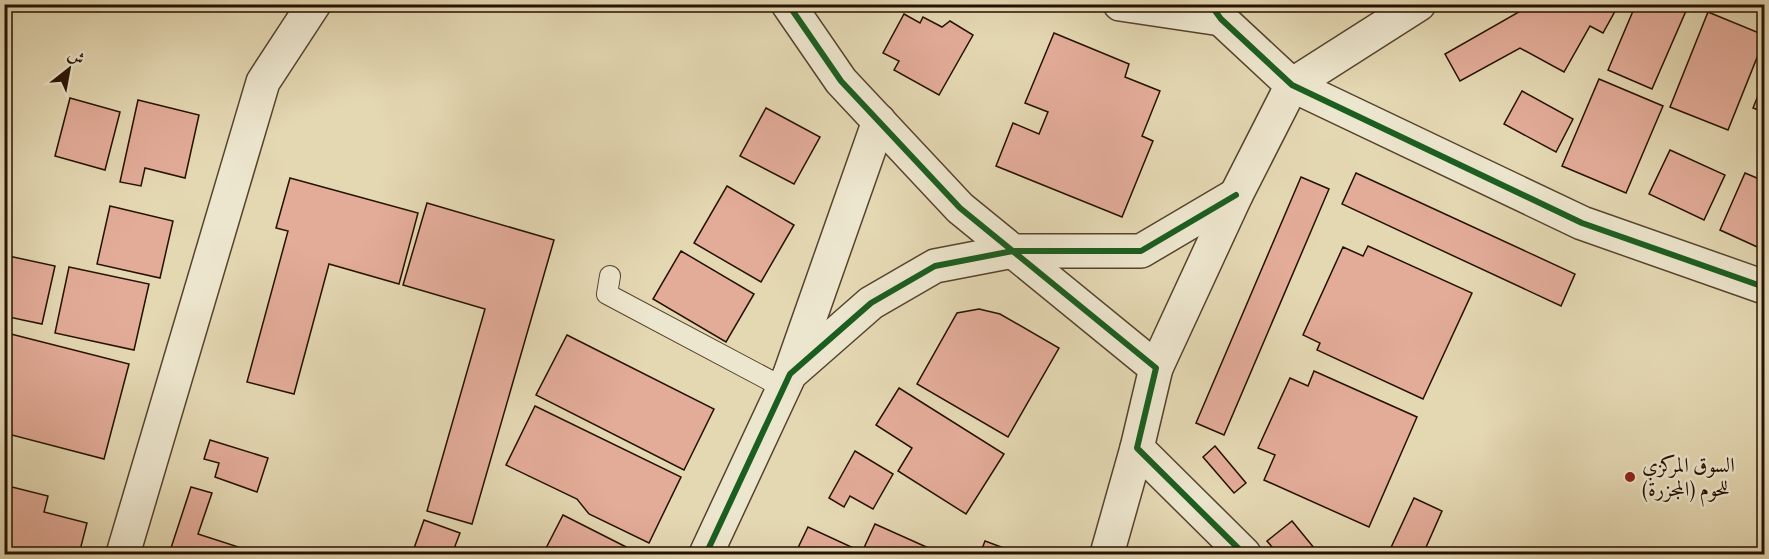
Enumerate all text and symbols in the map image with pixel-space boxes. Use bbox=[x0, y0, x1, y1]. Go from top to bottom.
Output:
north arrow bbox=[39, 39, 99, 99]
text: ش bbox=[63, 44, 88, 71]
place label: السوق المركزي للحوم (المجزرة) bbox=[1642, 452, 1735, 507]
marker: السوق المركزي للحوم (المجزرة) bbox=[1623, 470, 1637, 484]

